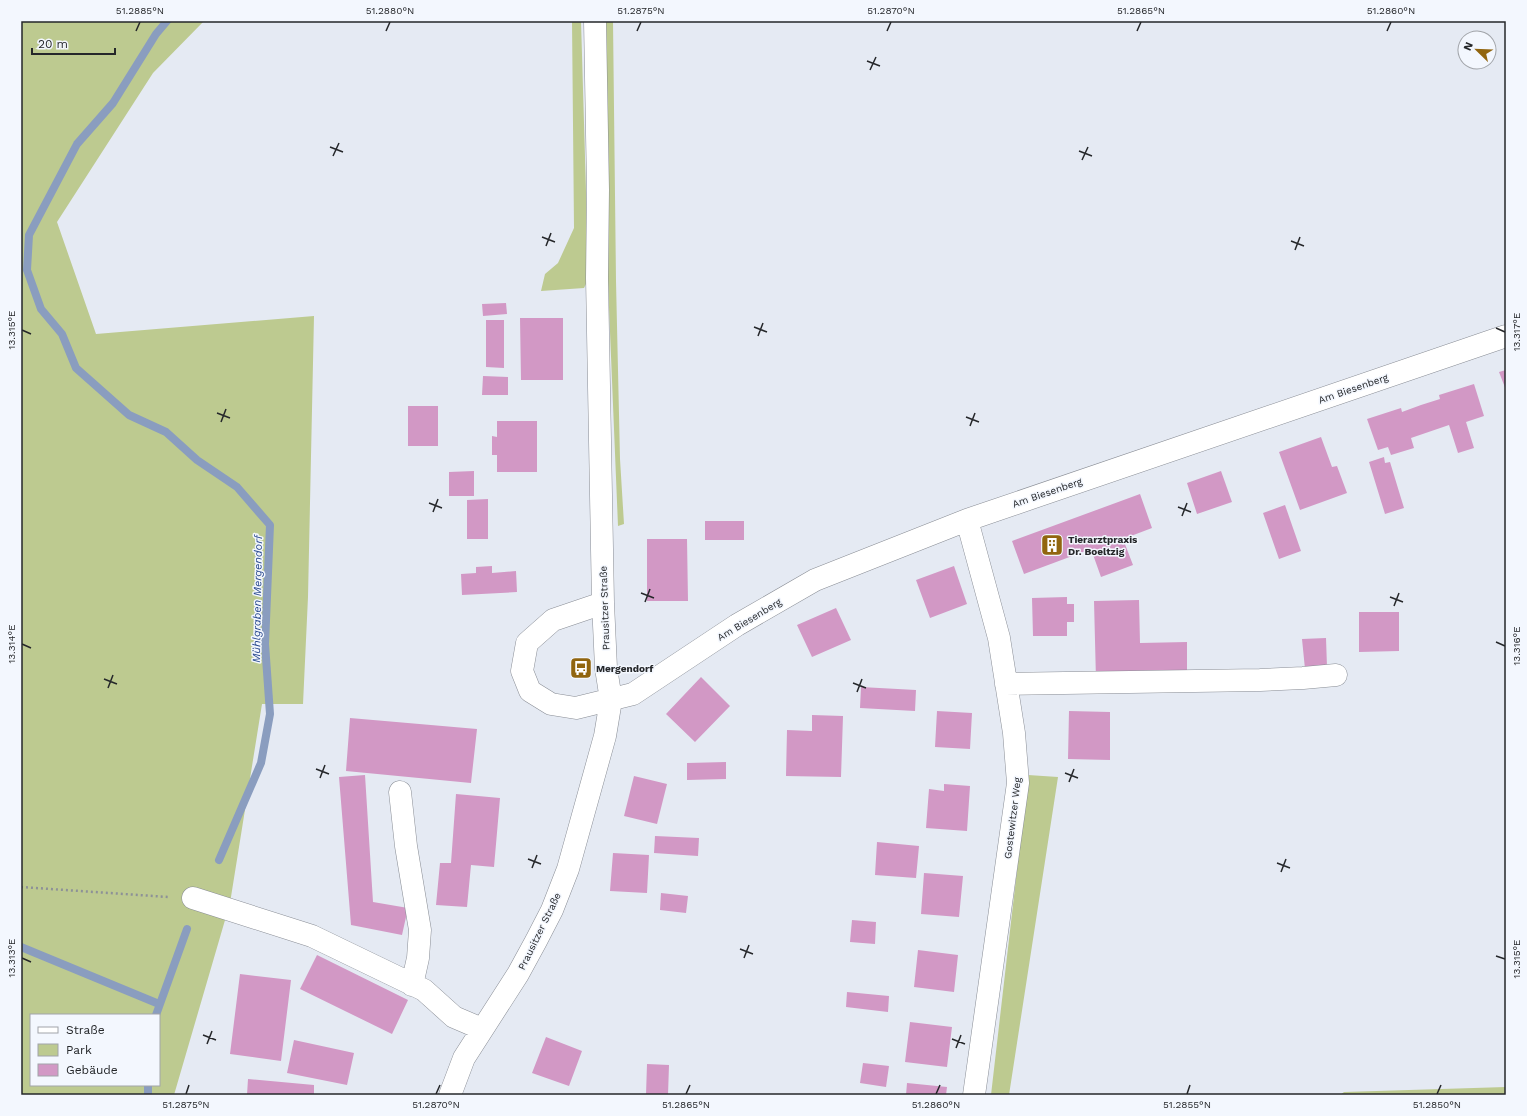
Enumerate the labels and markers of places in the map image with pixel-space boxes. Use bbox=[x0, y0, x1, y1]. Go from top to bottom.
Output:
building icon: Tierarztpraxis Dr. Boeltzig bbox=[1039, 532, 1065, 558]
place label: Tierarztpraxis Dr. Boeltzig bbox=[1068, 534, 1138, 557]
bus stop icon: Mergendorf bbox=[568, 655, 594, 681]
place label: Mergendorf bbox=[596, 663, 654, 674]

